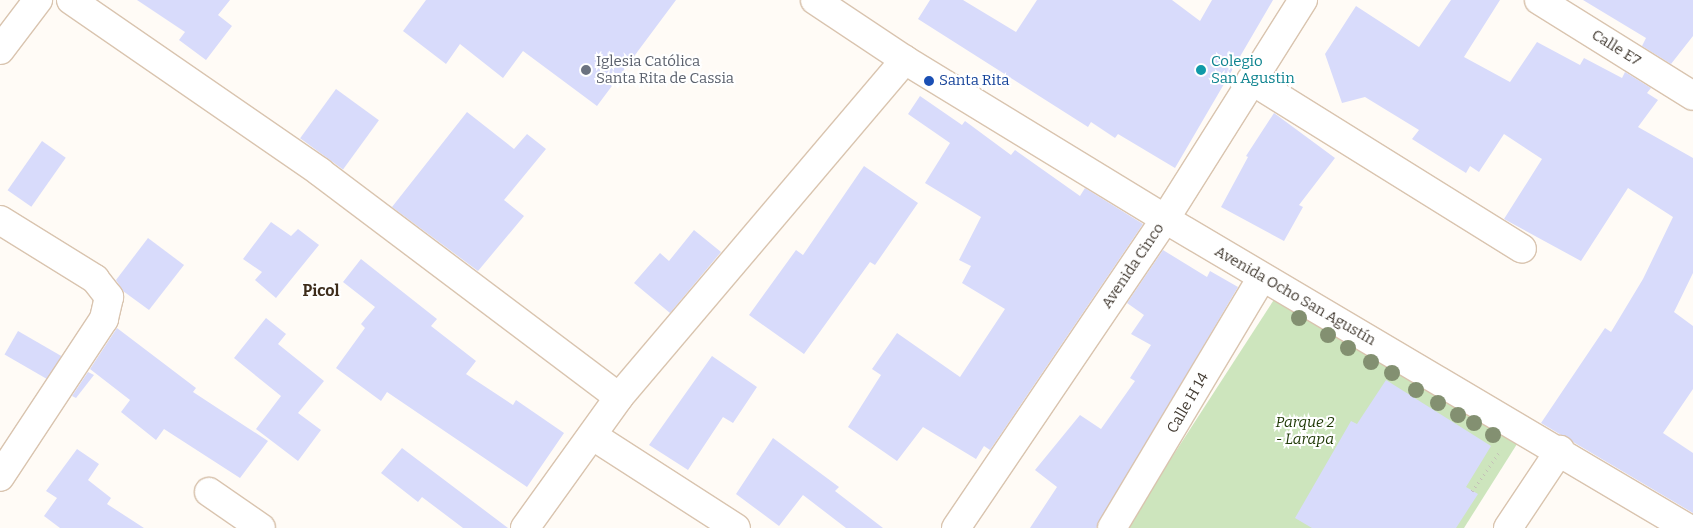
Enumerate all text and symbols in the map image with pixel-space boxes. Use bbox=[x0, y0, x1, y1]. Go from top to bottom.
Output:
street label: Calle E7 bbox=[1588, 26, 1644, 70]
place label: Iglesia Católica Santa Rita de Cassia bbox=[596, 52, 734, 87]
place label: Colegio San Agustin bbox=[1211, 52, 1295, 87]
marker: Iglesia Católica Santa Rita de Cassia bbox=[580, 64, 592, 76]
marker: Colegio San Agustin bbox=[1195, 64, 1207, 76]
place label: Santa Rita bbox=[939, 72, 1009, 90]
marker: Santa Rita bbox=[923, 75, 935, 87]
street label: Avenida Cinco bbox=[1098, 220, 1168, 312]
street label: Avenida Ocho San Agustín bbox=[1211, 242, 1379, 350]
district label: Picol bbox=[303, 281, 339, 301]
street label: Calle H 14 bbox=[1163, 369, 1213, 437]
park label: Parque 2 - Larapa bbox=[1275, 413, 1335, 448]

